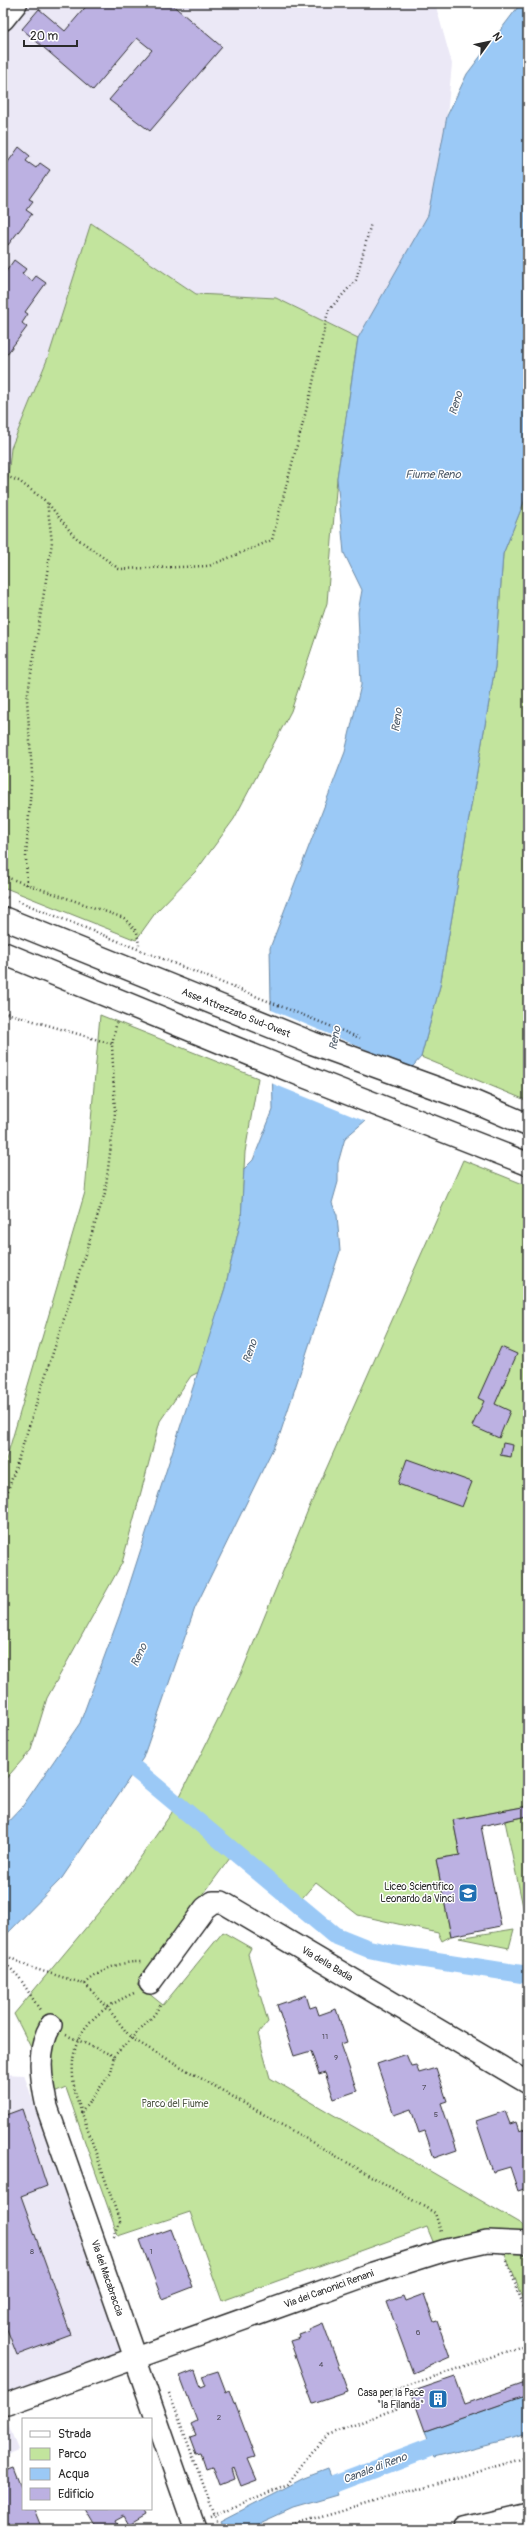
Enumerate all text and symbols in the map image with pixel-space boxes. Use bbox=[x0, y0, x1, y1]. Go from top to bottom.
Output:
scale bar bbox=[24, 22, 77, 48]
north arrow bbox=[469, 22, 509, 62]
text: 20 m bbox=[30, 29, 59, 44]
text: N bbox=[489, 30, 505, 44]
water label: Reno bbox=[446, 389, 466, 416]
water label: Fiume Reno bbox=[405, 468, 462, 481]
water label: Reno bbox=[389, 706, 405, 733]
street label: Asse Attrezzato Sud-Ovest bbox=[180, 986, 293, 1041]
water label: Reno bbox=[326, 1024, 344, 1051]
water label: Reno bbox=[240, 1337, 260, 1364]
water label: Reno bbox=[128, 1640, 150, 1669]
place label: Liceo Scientifico Leonardo da Vinci bbox=[380, 1881, 455, 1905]
school or university icon: Liceo Scientifico Leonardo da Vinci bbox=[457, 1882, 479, 1904]
street label: Via della Badia bbox=[299, 1944, 355, 1984]
house number: 11 bbox=[322, 2032, 328, 2041]
house number: 9 bbox=[334, 2053, 338, 2062]
house number: 7 bbox=[422, 2083, 427, 2092]
park label: Parco del Fiume bbox=[142, 2098, 208, 2110]
house number: 5 bbox=[434, 2110, 438, 2119]
street label: Via dei Macabraccia bbox=[88, 2238, 126, 2318]
house number: 8 bbox=[30, 2247, 34, 2256]
house number: 1 bbox=[149, 2247, 153, 2256]
street label: Via dei Canonici Renani bbox=[283, 2267, 376, 2311]
house number: 6 bbox=[416, 2328, 421, 2337]
house number: 4 bbox=[319, 2360, 324, 2369]
place label: Casa per la Pace "la Filanda" bbox=[358, 2387, 424, 2411]
building icon: Casa per la Pace "la Filanda" bbox=[427, 2388, 449, 2410]
house number: 2 bbox=[217, 2413, 222, 2422]
legend bbox=[22, 2418, 152, 2510]
text: Strada bbox=[58, 2427, 92, 2442]
text: Parco bbox=[58, 2447, 87, 2462]
water label: Canale di Reno bbox=[341, 2450, 410, 2486]
text: Acqua bbox=[58, 2467, 90, 2482]
text: Edificio bbox=[58, 2487, 94, 2502]

